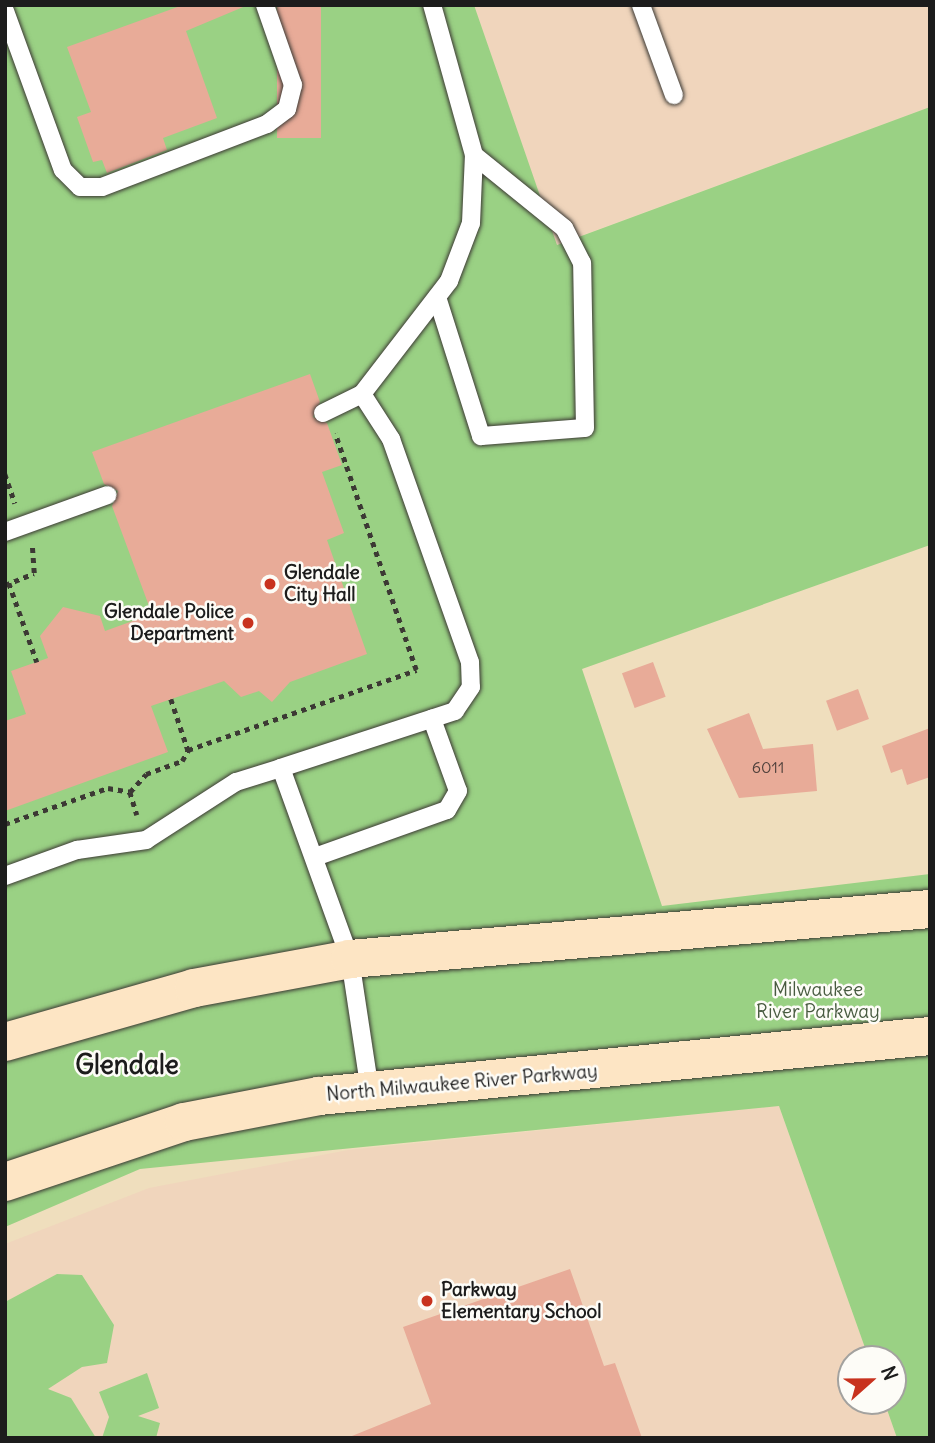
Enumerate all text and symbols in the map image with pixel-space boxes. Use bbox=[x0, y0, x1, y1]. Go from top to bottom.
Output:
place label: Glendale City Hall bbox=[284, 562, 360, 606]
marker: Glendale City Hall bbox=[262, 576, 278, 592]
place label: Glendale Police Department bbox=[104, 601, 234, 645]
marker: Glendale Police Department bbox=[240, 615, 256, 631]
house number: 6011 bbox=[752, 757, 784, 777]
park label: Milwaukee River Parkway bbox=[756, 979, 880, 1023]
district label: Glendale bbox=[75, 1049, 179, 1081]
street label: North Milwaukee River Parkway bbox=[325, 1060, 599, 1106]
place label: Parkway Elementary School bbox=[441, 1279, 602, 1323]
marker: Parkway Elementary School bbox=[419, 1293, 435, 1309]
north arrow bbox=[837, 1345, 907, 1415]
text: N bbox=[876, 1363, 903, 1384]

